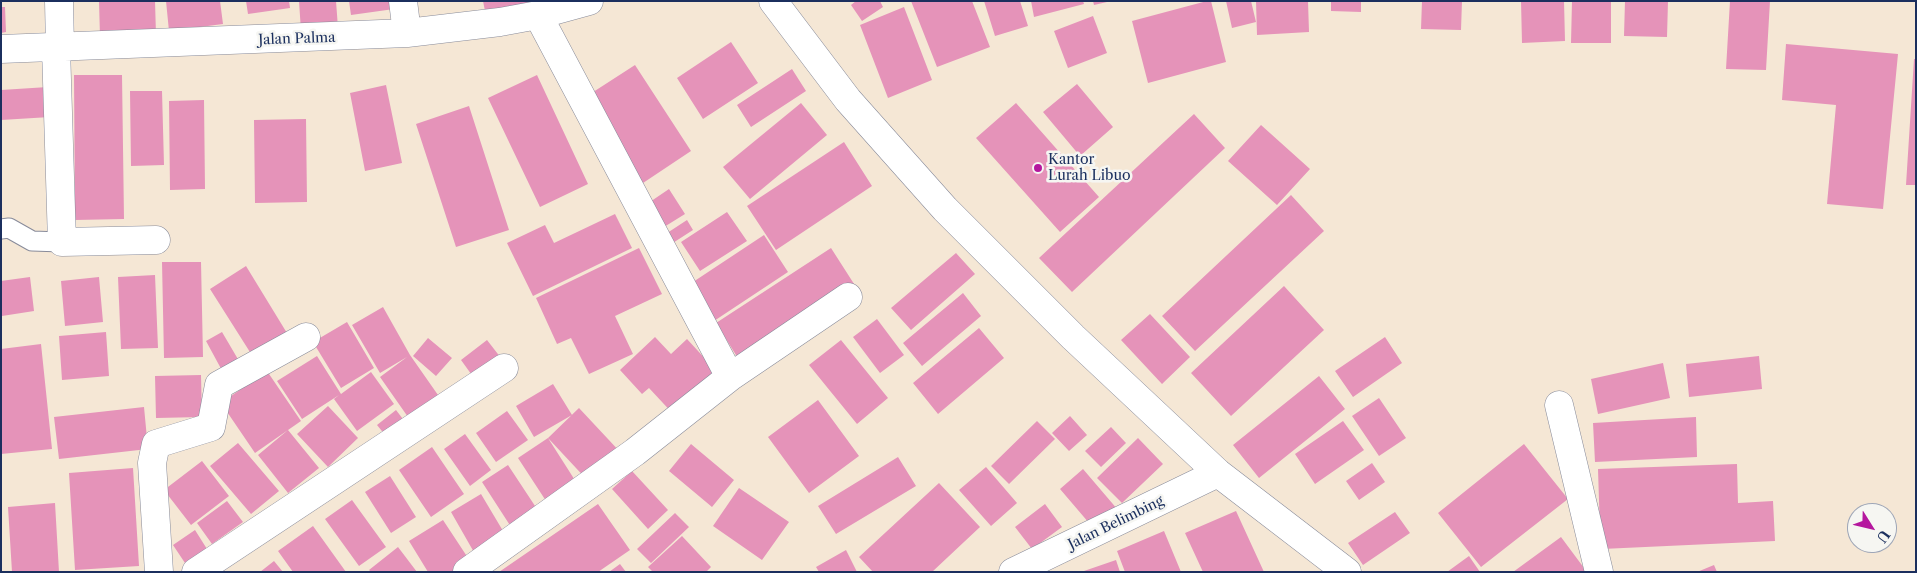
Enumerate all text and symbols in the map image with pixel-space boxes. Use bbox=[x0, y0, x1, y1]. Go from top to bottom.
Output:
street label: Jalan Palma bbox=[258, 29, 336, 49]
place label: Kantor Lurah Libuo bbox=[1048, 152, 1131, 184]
marker: Kantor Lurah Libuo bbox=[1032, 162, 1044, 174]
street label: Jalan Belimbing bbox=[1066, 493, 1166, 553]
north arrow bbox=[1847, 503, 1897, 553]
text: U bbox=[1873, 526, 1894, 546]

